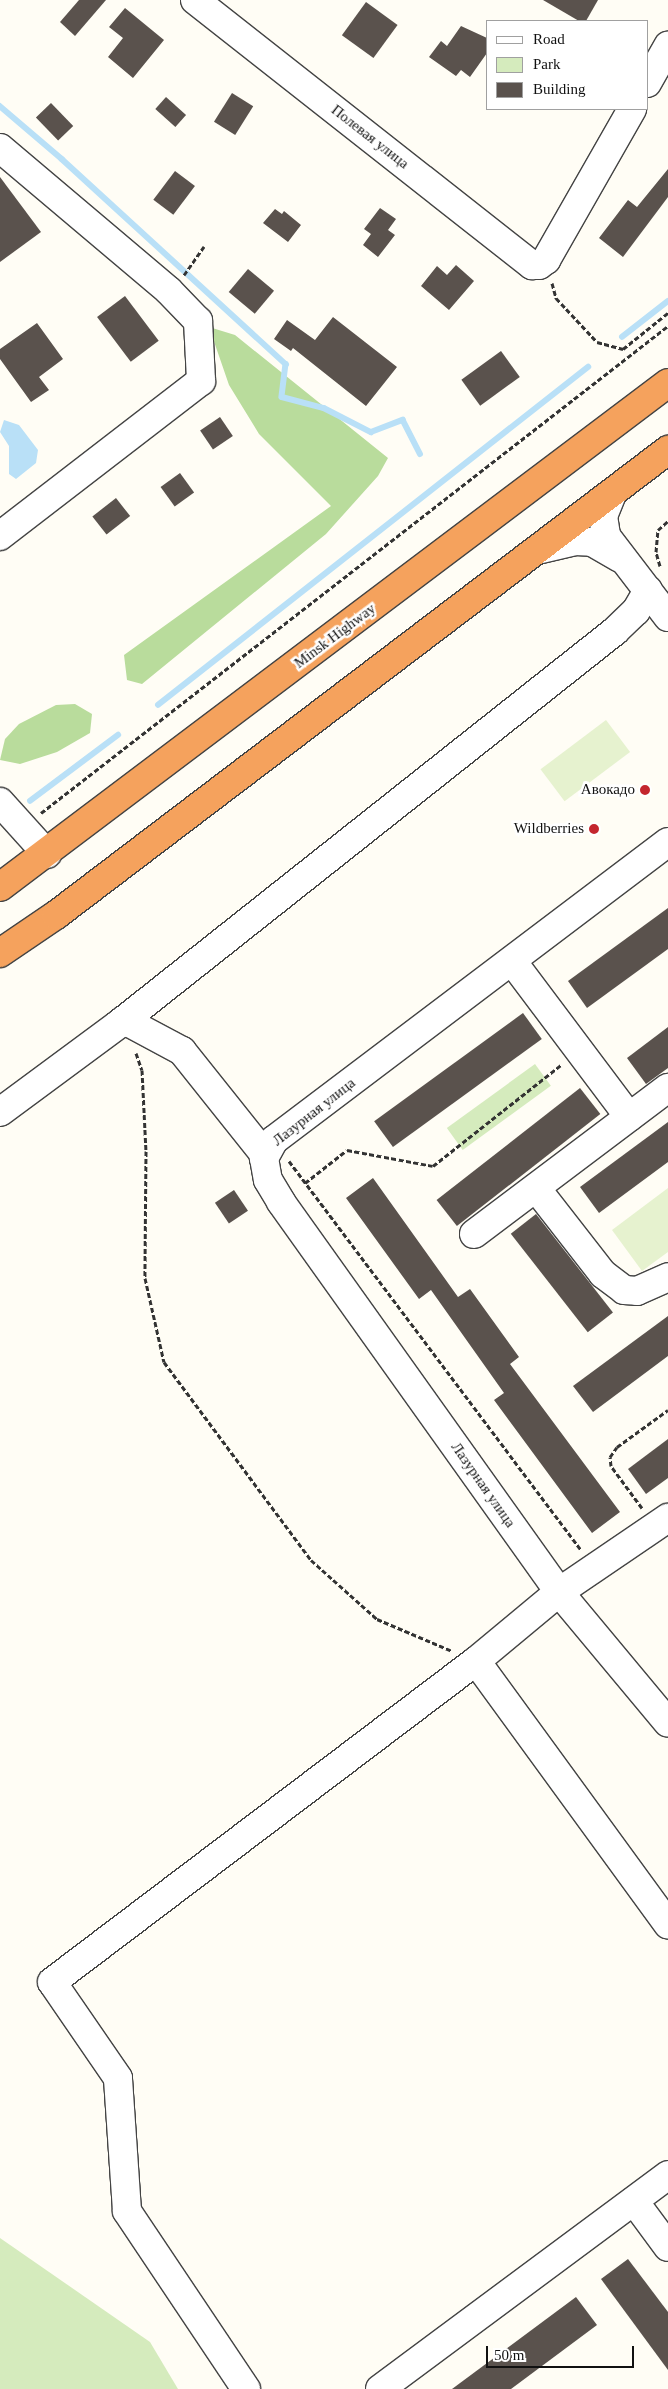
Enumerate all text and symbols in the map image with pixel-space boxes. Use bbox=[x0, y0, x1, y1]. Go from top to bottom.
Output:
legend bbox=[486, 20, 648, 110]
text: Road bbox=[533, 31, 565, 47]
text: Park bbox=[533, 56, 561, 72]
text: Building bbox=[533, 81, 586, 97]
street label: Полевая улица bbox=[328, 101, 412, 173]
street label: Minsk Highway bbox=[291, 600, 379, 672]
place label: Авокадо bbox=[581, 781, 635, 799]
marker: Авокадо bbox=[639, 784, 651, 796]
place label: Wildberries bbox=[514, 820, 584, 838]
marker: Wildberries bbox=[588, 823, 600, 835]
street label: Лазурная улица bbox=[269, 1074, 359, 1150]
street label: Лазурная улица bbox=[447, 1439, 519, 1531]
scale bar bbox=[488, 2336, 636, 2368]
text: 50 m bbox=[494, 2347, 524, 2363]

